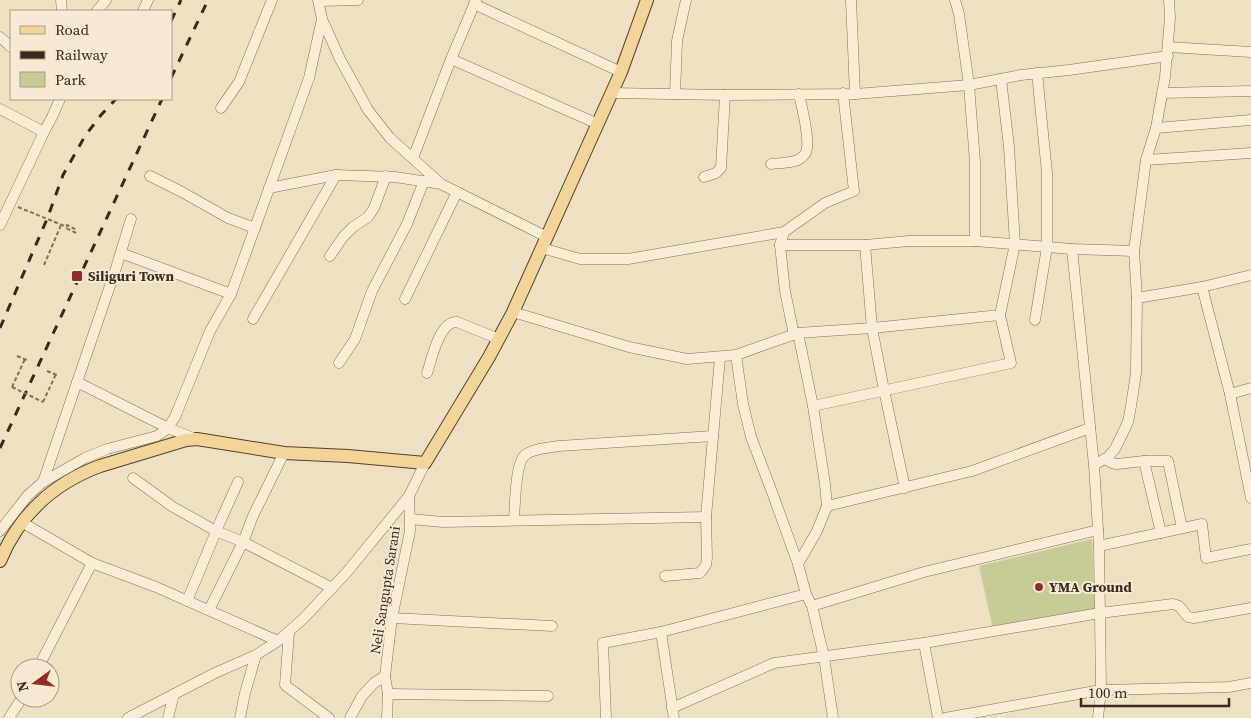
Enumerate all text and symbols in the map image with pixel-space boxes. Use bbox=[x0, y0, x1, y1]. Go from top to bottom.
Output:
legend bbox=[10, 10, 172, 100]
text: Road bbox=[55, 19, 89, 40]
text: Railway bbox=[55, 44, 108, 65]
text: Park bbox=[55, 69, 87, 90]
place label: Siliguri Town bbox=[88, 266, 175, 286]
marker: Siliguri Town bbox=[70, 269, 84, 283]
street label: Neli Sangupta Sarani bbox=[365, 525, 405, 655]
place label: YMA Ground bbox=[1049, 577, 1132, 597]
marker: YMA Ground bbox=[1033, 581, 1045, 593]
north arrow bbox=[10, 658, 60, 708]
scale bar bbox=[1081, 676, 1228, 708]
text: N bbox=[11, 679, 33, 694]
text: 100 m bbox=[1088, 682, 1128, 703]

